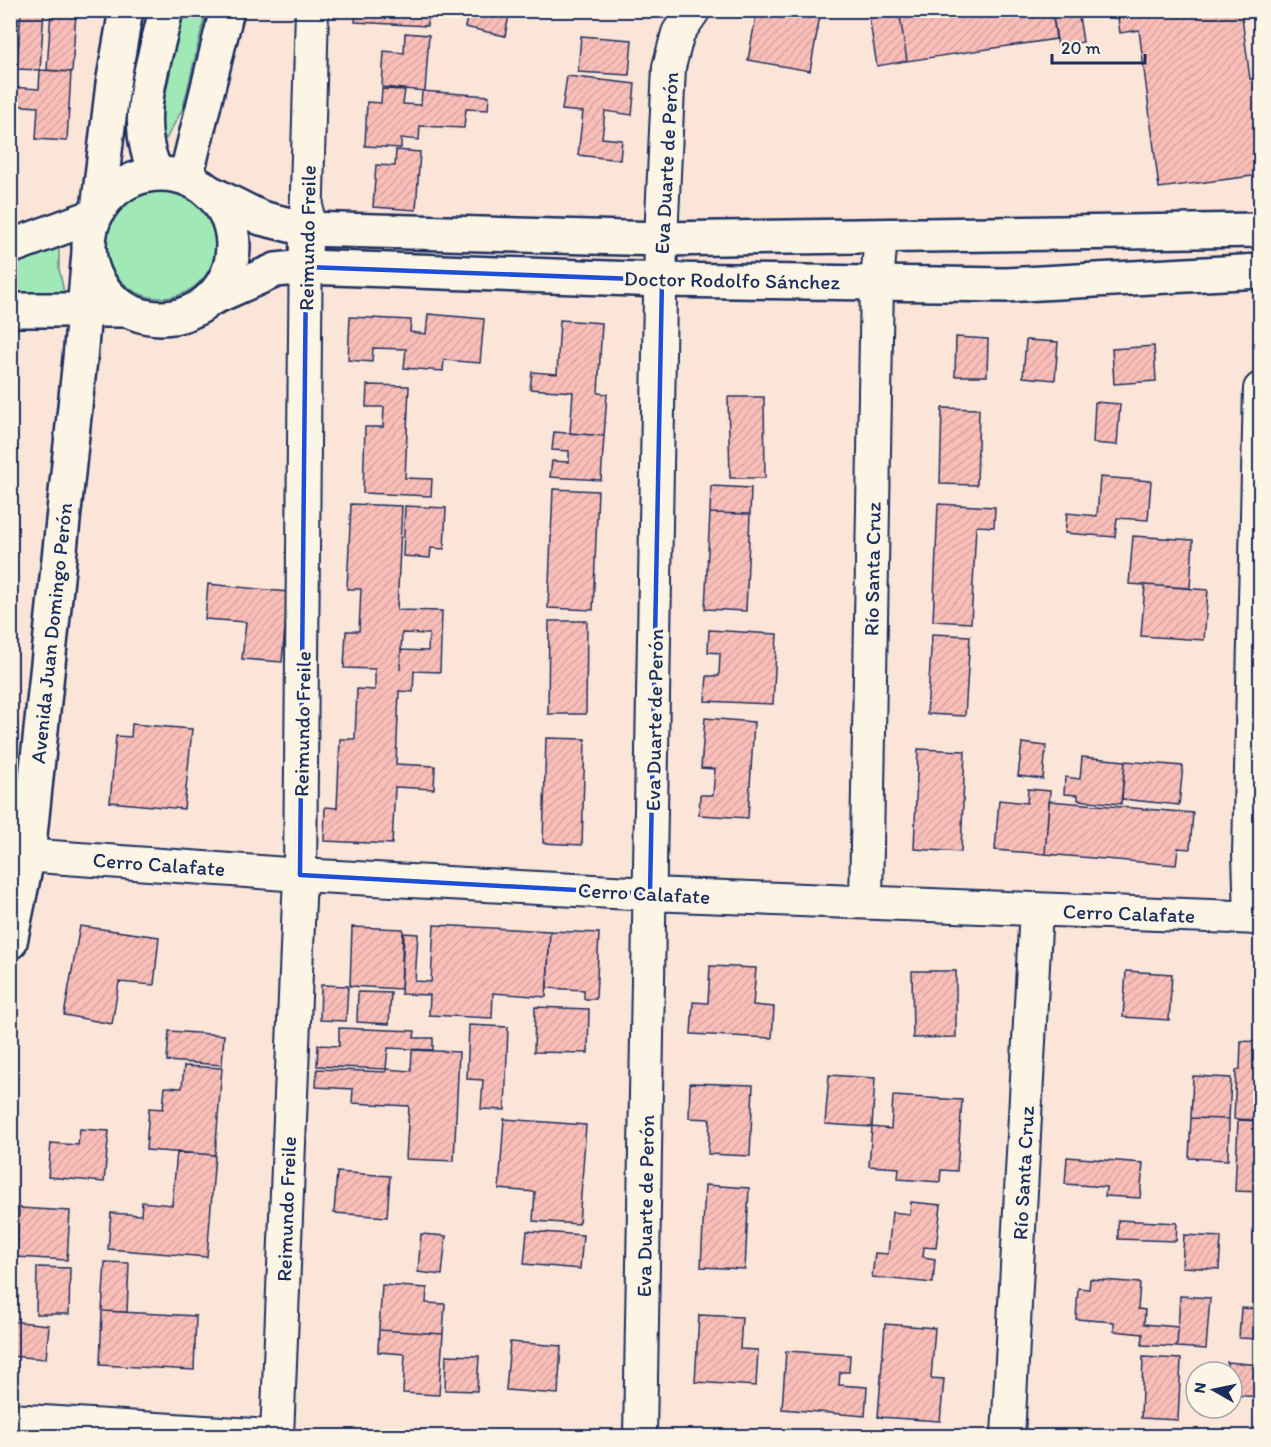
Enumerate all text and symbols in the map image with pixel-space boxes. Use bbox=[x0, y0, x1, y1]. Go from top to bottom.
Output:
scale bar bbox=[1052, 27, 1145, 65]
text: 20 m bbox=[1061, 37, 1101, 59]
street label: Eva Duarte de Perón bbox=[649, 71, 683, 255]
street label: Reimundo Freile bbox=[293, 165, 321, 311]
street label: Doctor Rodolfo Sánchez bbox=[624, 266, 840, 294]
street label: Avenida Juan Domingo Perón bbox=[25, 501, 77, 765]
street label: Río Santa Cruz bbox=[858, 501, 886, 636]
street label: Eva Duarte de Perón bbox=[640, 628, 668, 811]
street label: Reimundo Freile bbox=[288, 651, 316, 797]
street label: Cerro Calafate bbox=[92, 847, 226, 881]
street label: Cerro Calafate bbox=[577, 877, 711, 909]
street label: Cerro Calafate bbox=[1062, 898, 1196, 928]
street label: Río Santa Cruz bbox=[1007, 1105, 1039, 1241]
street label: Eva Duarte de Perón bbox=[631, 1114, 659, 1297]
street label: Reimundo Freile bbox=[271, 1136, 301, 1282]
north arrow bbox=[1184, 1360, 1244, 1420]
text: N bbox=[1189, 1381, 1210, 1395]

